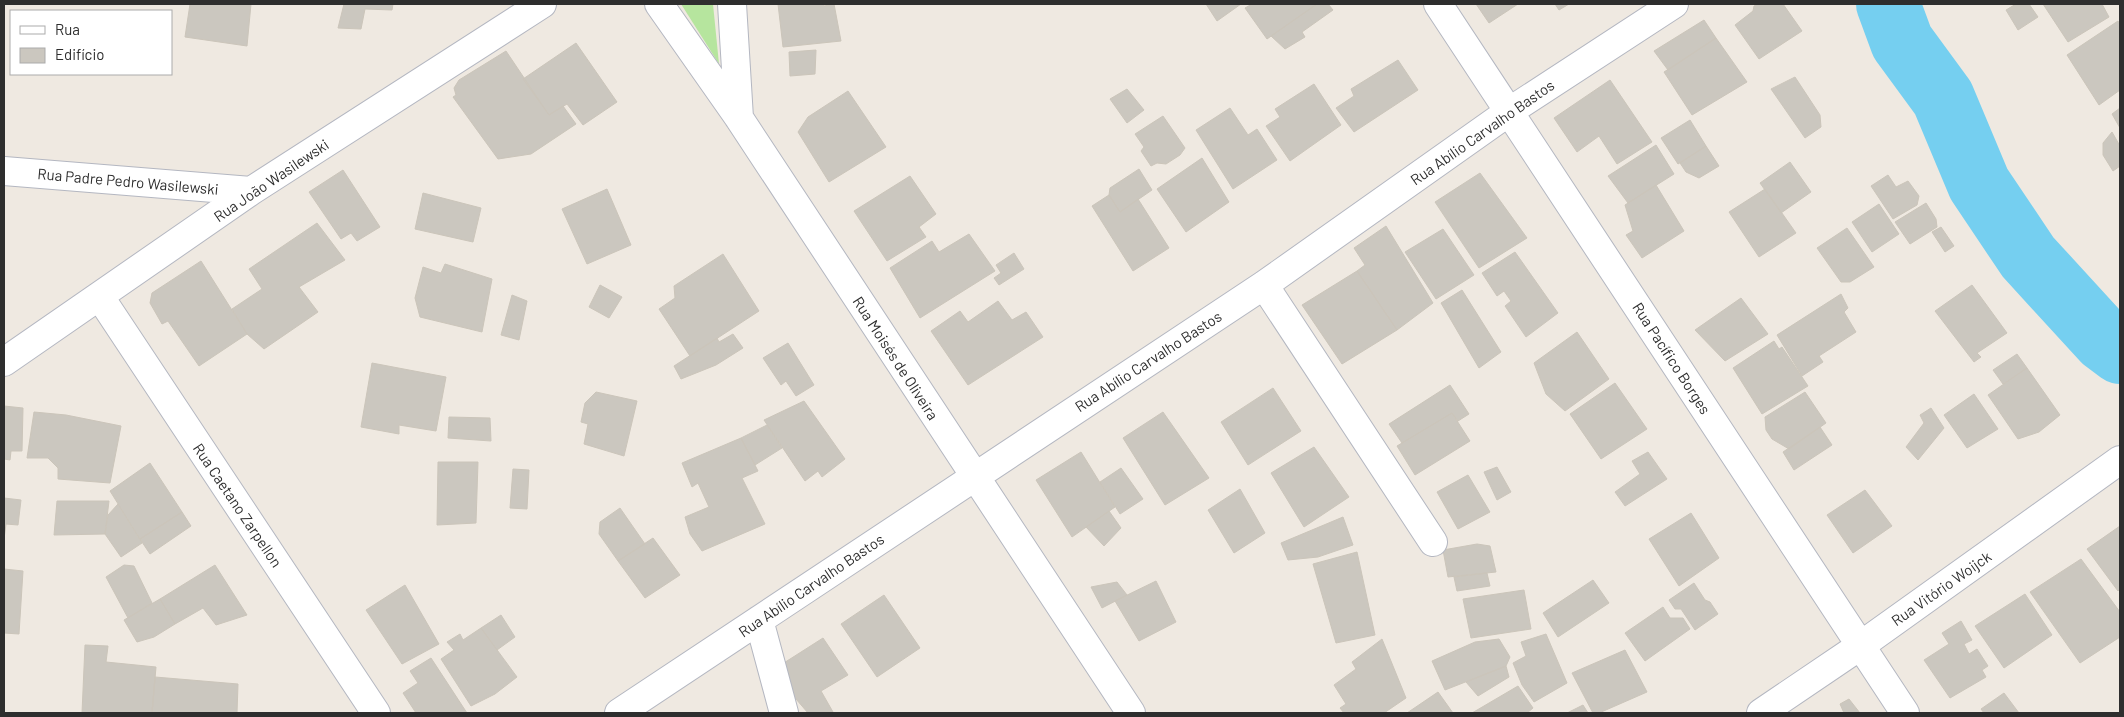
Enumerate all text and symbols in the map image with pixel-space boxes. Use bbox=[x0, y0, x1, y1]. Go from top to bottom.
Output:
legend bbox=[10, 10, 172, 75]
text: Rua bbox=[55, 20, 80, 38]
text: Edifício bbox=[55, 45, 104, 63]
street label: Rua Abílio Carvalho Bastos bbox=[1407, 75, 1557, 189]
street label: Rua João Wasilewski bbox=[210, 135, 332, 225]
street label: Rua Padre Pedro Wasilewski bbox=[37, 164, 219, 198]
street label: Rua Moisés de Oliveira bbox=[849, 293, 943, 423]
street label: Rua Pacífico Borges bbox=[1629, 299, 1715, 417]
street label: Rua Abílio Carvalho Bastos bbox=[1071, 307, 1225, 415]
street label: Rua Caetano Zarpellon bbox=[190, 440, 286, 570]
street label: Rua Abílio Carvalho Bastos bbox=[735, 530, 887, 640]
street label: Rua Vitório Woijck bbox=[1888, 547, 1995, 629]

